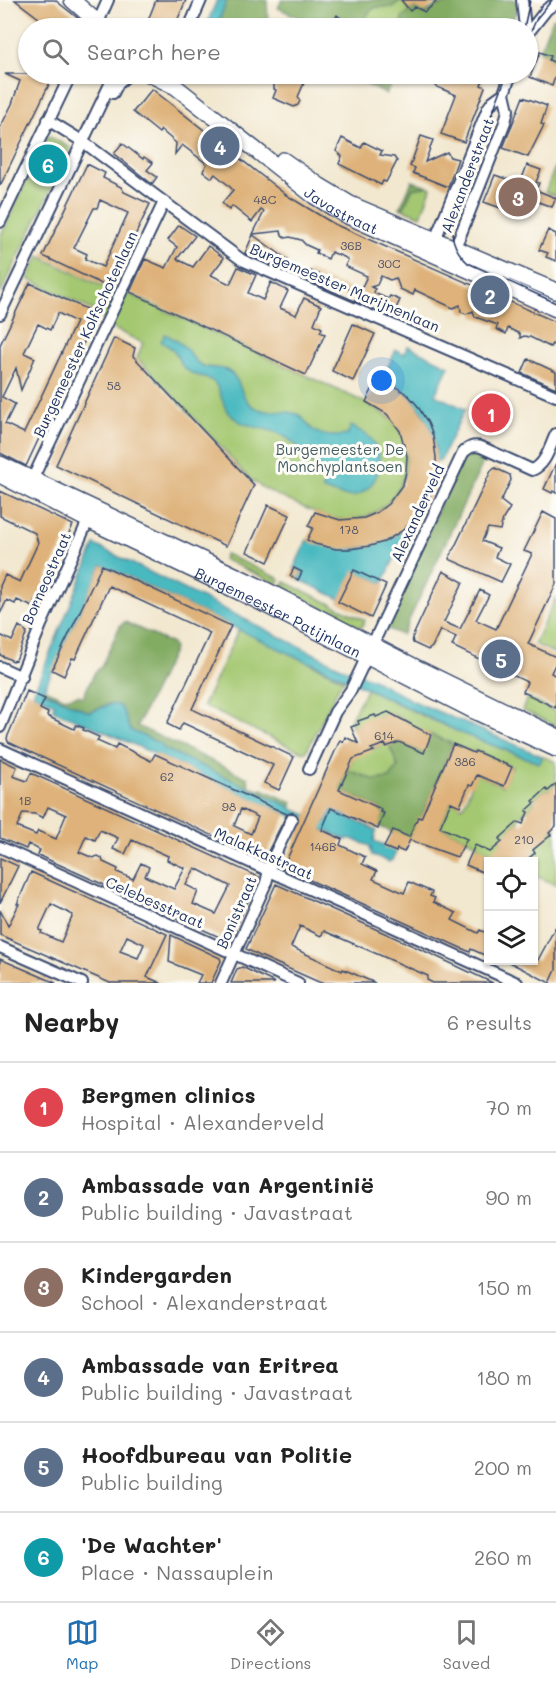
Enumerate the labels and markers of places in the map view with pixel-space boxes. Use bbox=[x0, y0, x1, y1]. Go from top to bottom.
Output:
pin: 4 bbox=[200, 124, 240, 168]
pin: 6 bbox=[28, 142, 68, 186]
pin: 3 bbox=[498, 174, 538, 220]
pin: 2 bbox=[470, 272, 510, 318]
pin: 1 bbox=[472, 390, 510, 436]
pin: 5 bbox=[482, 636, 520, 682]

